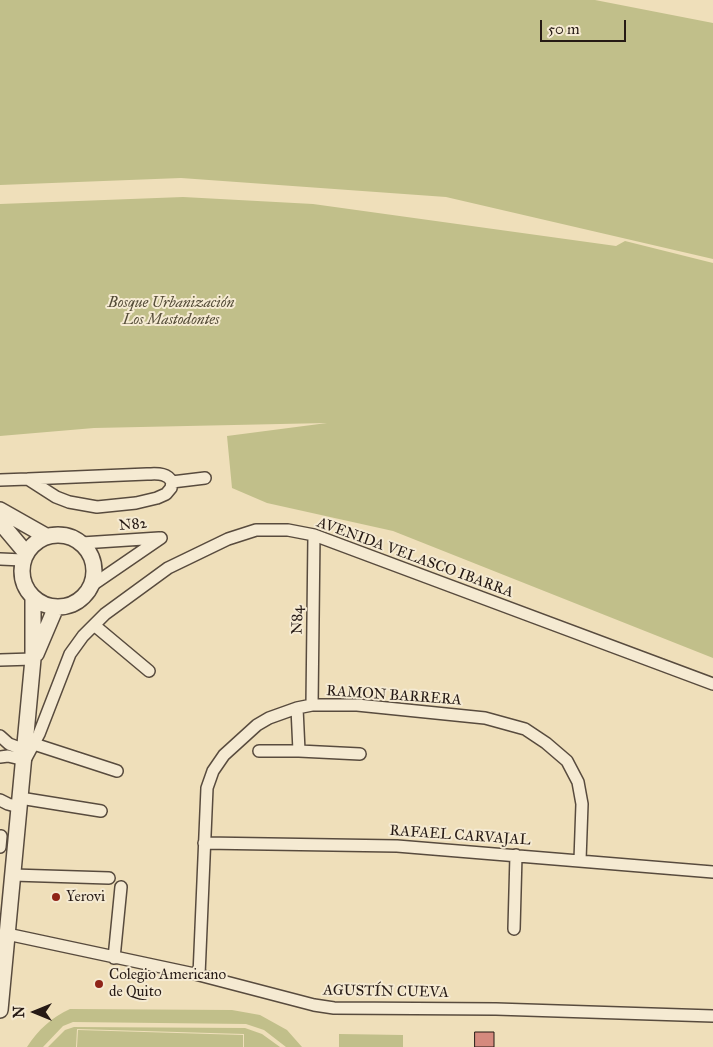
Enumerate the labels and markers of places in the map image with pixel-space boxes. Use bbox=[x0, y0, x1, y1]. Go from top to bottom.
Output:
place label: Yerovi bbox=[66, 888, 105, 906]
marker: Yerovi bbox=[50, 891, 62, 903]
place label: Colegio Americano de Quito bbox=[109, 966, 226, 1001]
marker: Colegio Americano de Quito bbox=[93, 978, 105, 990]

